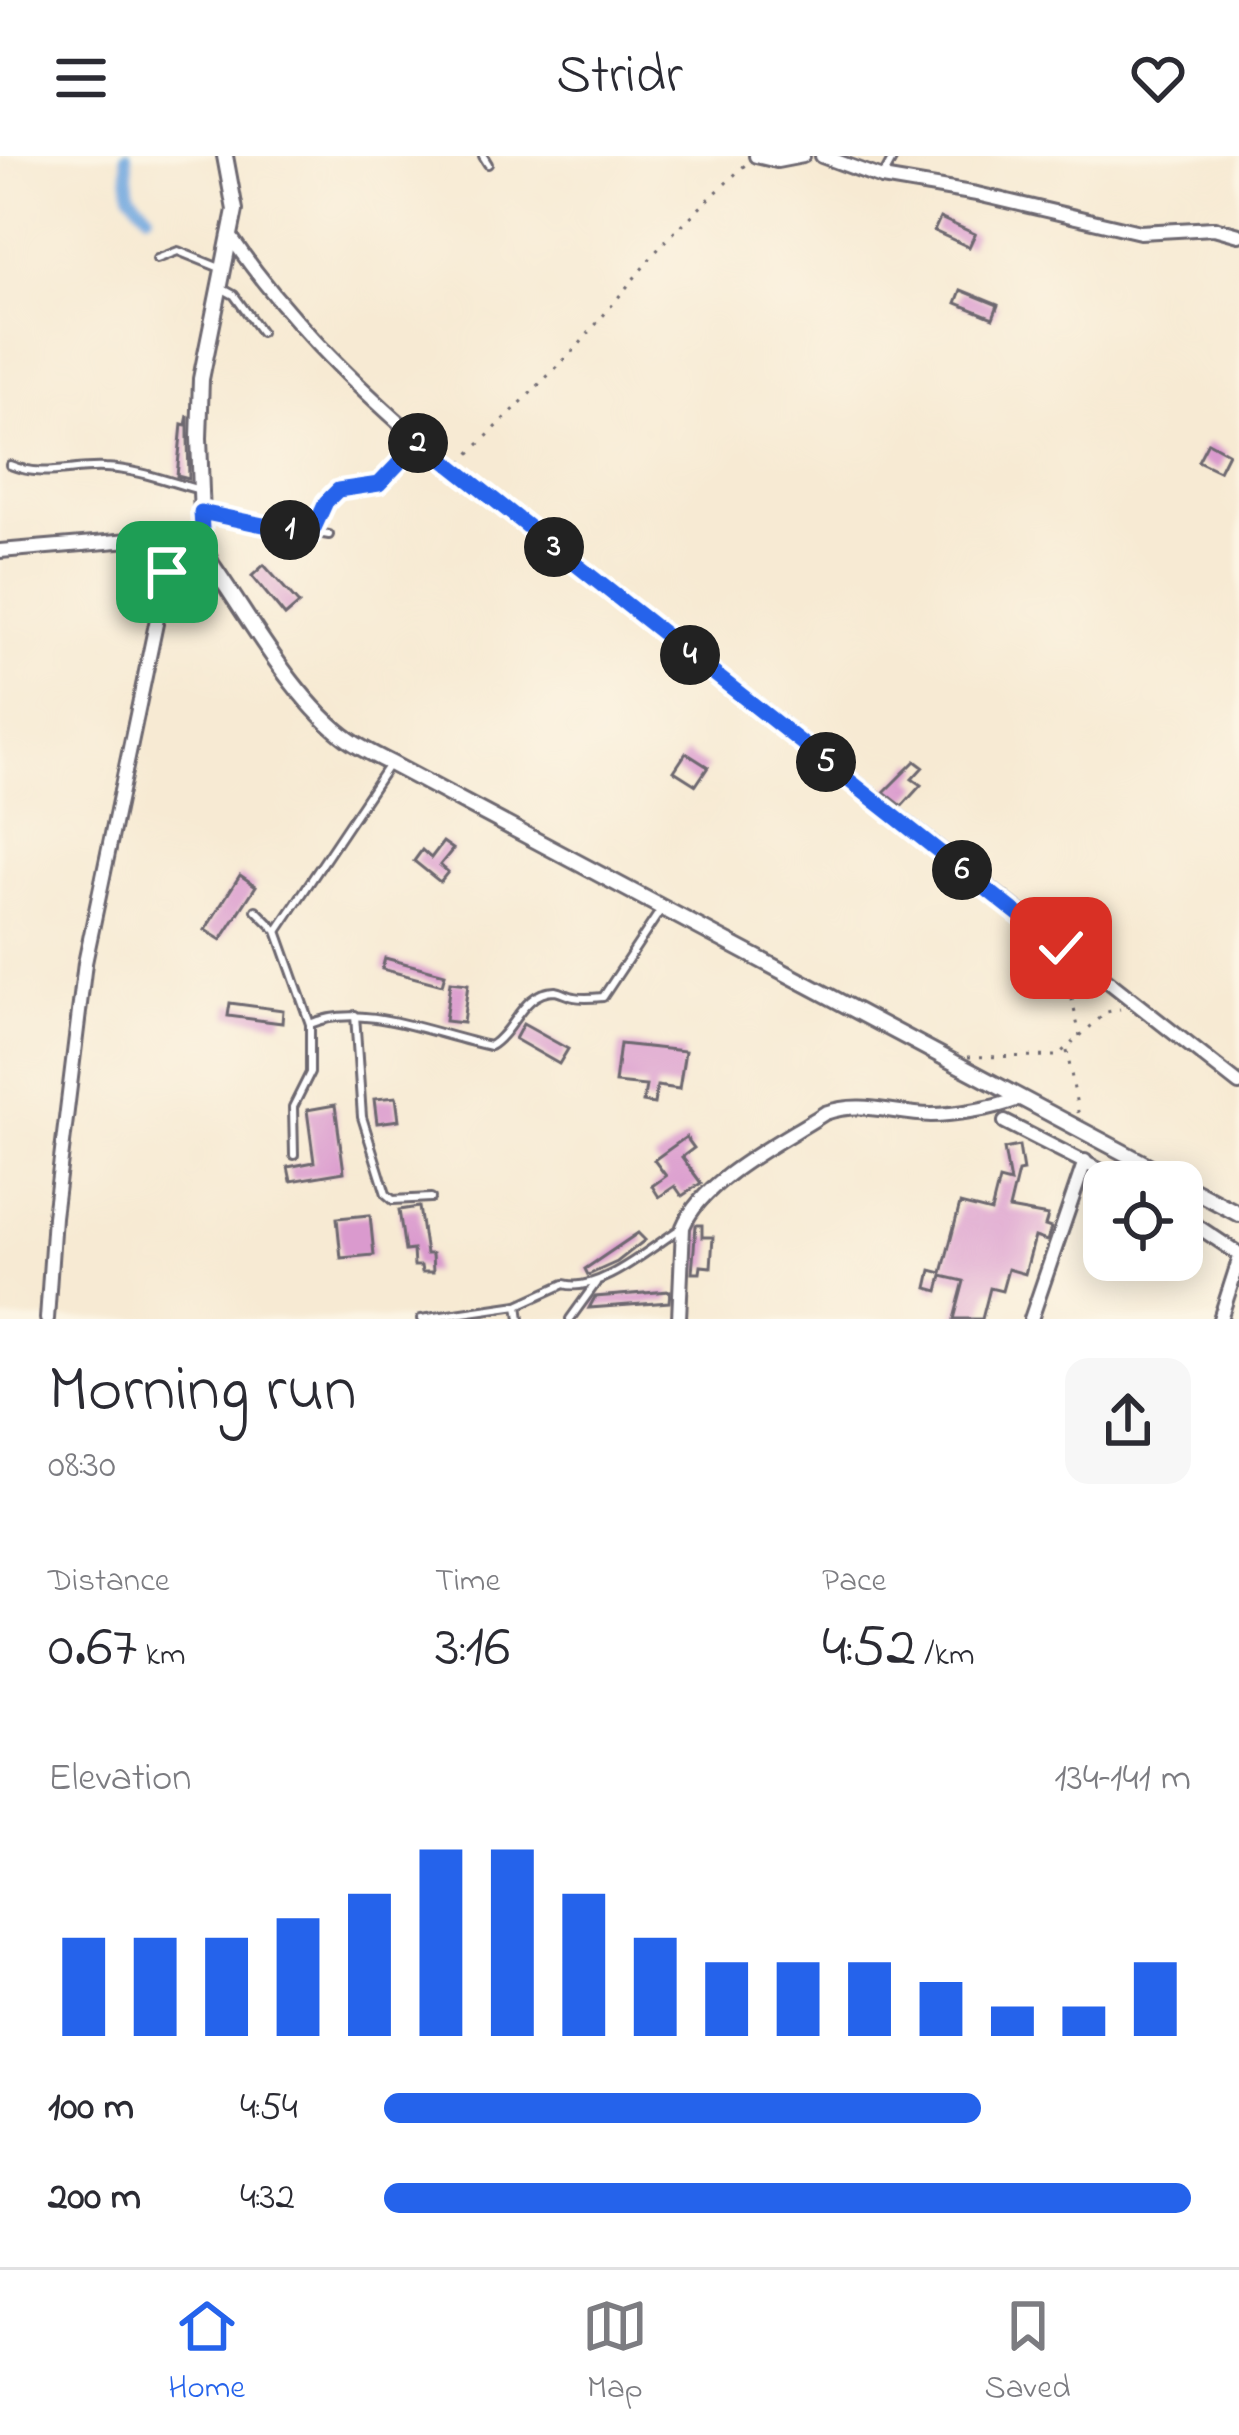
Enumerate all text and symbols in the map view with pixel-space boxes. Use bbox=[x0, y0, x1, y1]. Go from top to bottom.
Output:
text: Stridr bbox=[556, 39, 683, 117]
icon: menu bbox=[48, 45, 114, 111]
icon: heart bbox=[1125, 45, 1191, 111]
pin: 2 bbox=[388, 413, 448, 473]
text: 2 bbox=[410, 419, 426, 467]
pin: 1 bbox=[260, 500, 320, 560]
text: 1 bbox=[285, 506, 295, 554]
pin: 3 bbox=[524, 517, 584, 577]
pin bbox=[116, 521, 218, 623]
text: 3 bbox=[547, 523, 561, 571]
icon: arrive bbox=[134, 539, 200, 605]
pin: 4 bbox=[660, 625, 720, 685]
text: 4 bbox=[683, 631, 697, 679]
pin: 5 bbox=[796, 732, 856, 792]
text: 5 bbox=[817, 738, 835, 786]
pin: 6 bbox=[932, 840, 992, 900]
text: 6 bbox=[955, 846, 969, 894]
pin bbox=[1010, 897, 1112, 999]
icon: check bbox=[1028, 915, 1094, 981]
map controls bbox=[1083, 1161, 1203, 1281]
button: locate bbox=[1083, 1161, 1203, 1281]
text: Morning run bbox=[48, 1345, 357, 1441]
button: share bbox=[1065, 1358, 1191, 1484]
text: 08:30 bbox=[48, 1438, 116, 1495]
text: Distance bbox=[48, 1558, 170, 1606]
text: Time bbox=[435, 1558, 500, 1606]
text: Pace bbox=[822, 1558, 886, 1606]
text: 0.67 bbox=[48, 1606, 137, 1693]
text: 3:16 bbox=[435, 1606, 510, 1693]
text: 4:52 bbox=[822, 1606, 916, 1693]
text: km bbox=[137, 1632, 186, 1680]
text: /km bbox=[916, 1632, 975, 1680]
text: Elevation bbox=[48, 1751, 191, 1808]
text: 134–141 m bbox=[1054, 1751, 1191, 1808]
text: 100 m bbox=[48, 2080, 134, 2137]
text: 4:54 bbox=[240, 2080, 298, 2137]
text: 200 m bbox=[48, 2170, 141, 2227]
text: 4:32 bbox=[240, 2170, 295, 2227]
tab: Home bbox=[168, 2293, 245, 2413]
tab: Map bbox=[582, 2293, 648, 2413]
tab: Saved bbox=[985, 2293, 1071, 2413]

